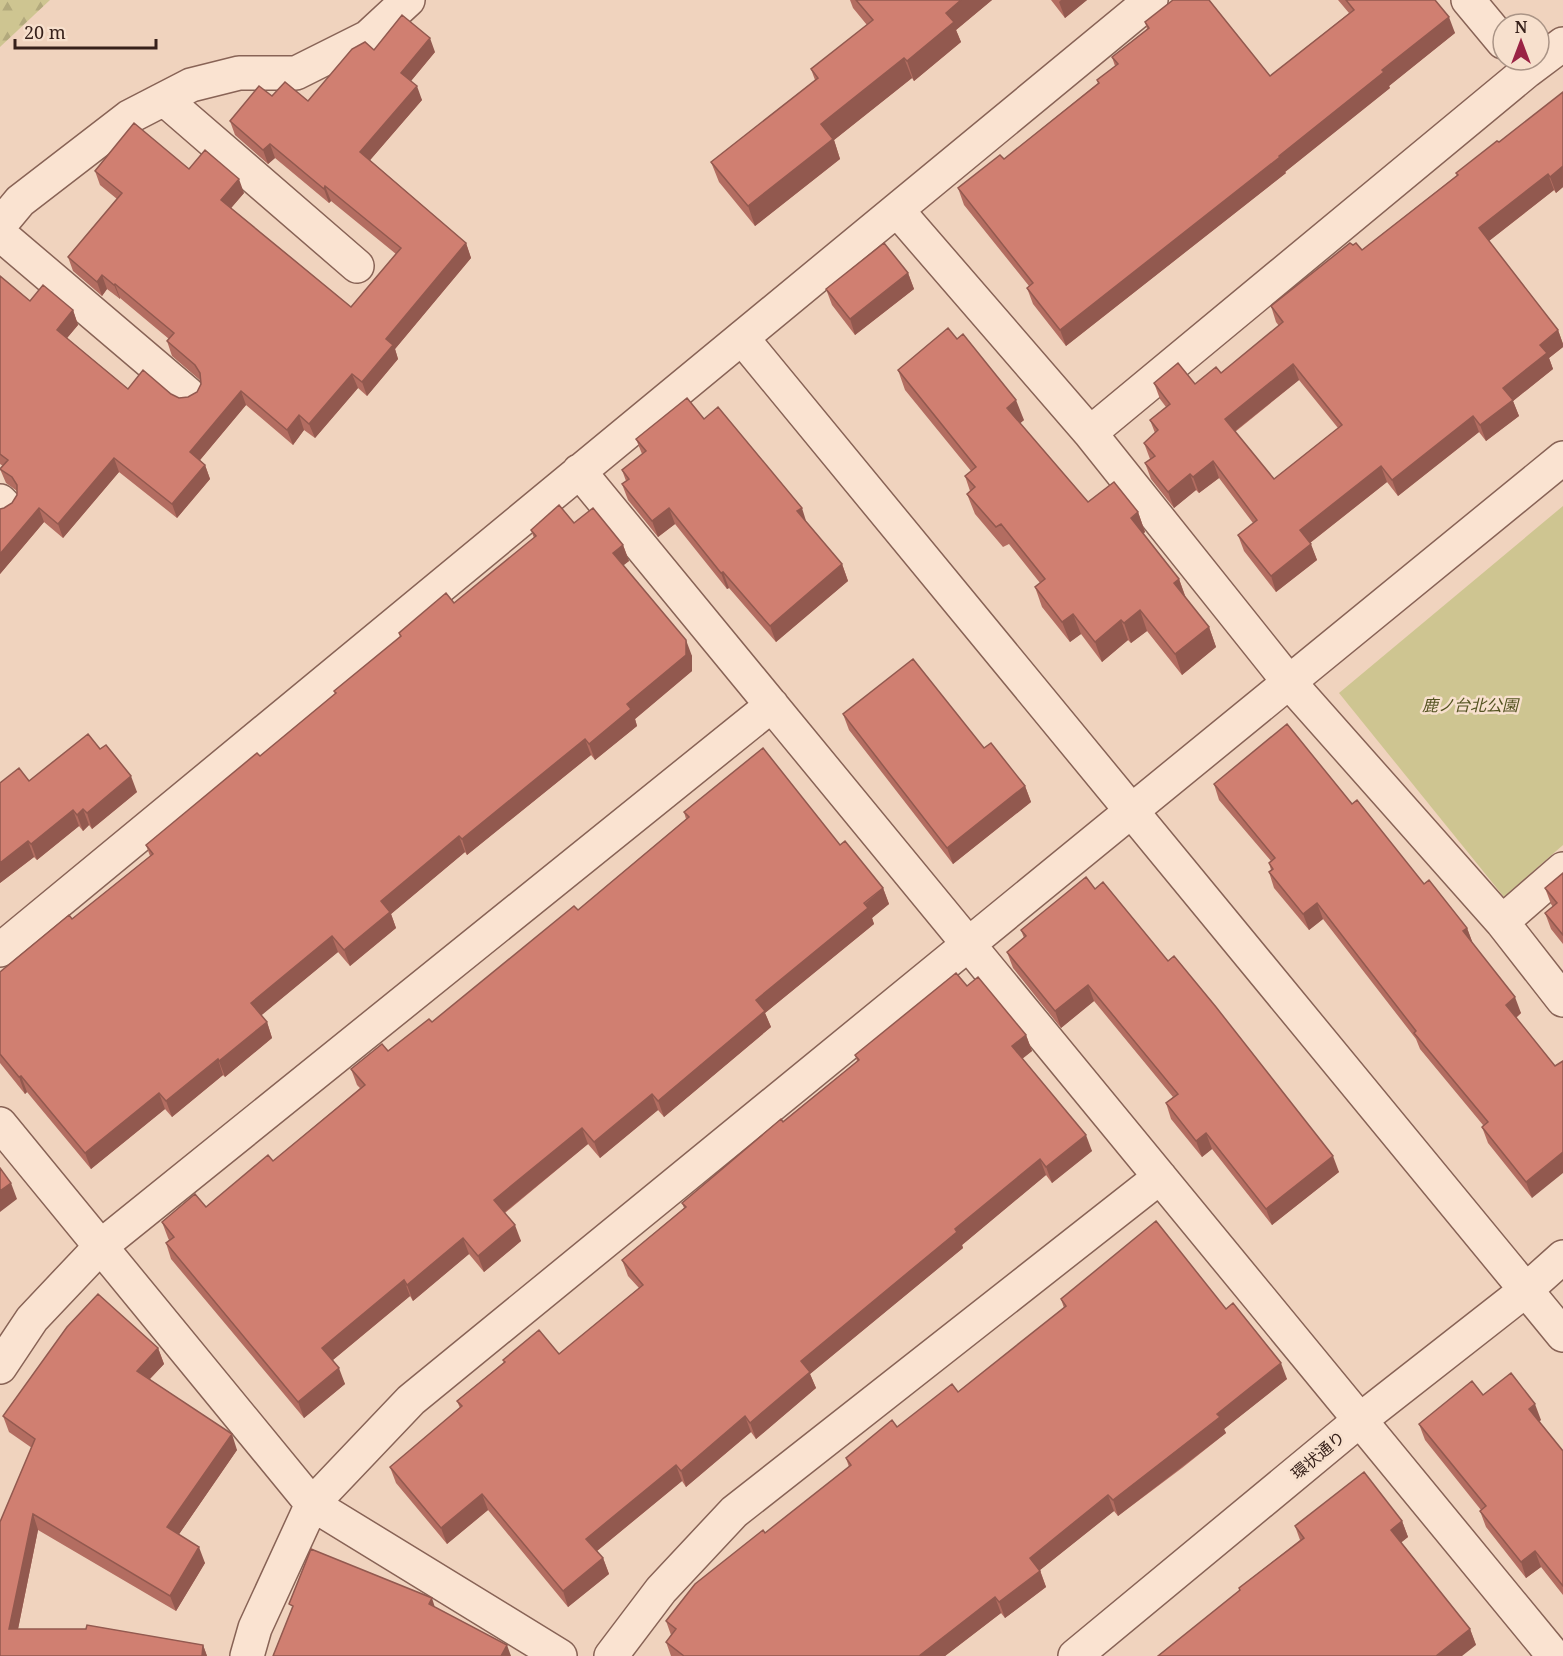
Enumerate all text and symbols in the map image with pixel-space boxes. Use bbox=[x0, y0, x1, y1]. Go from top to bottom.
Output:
scale bar bbox=[15, 12, 156, 50]
north arrow bbox=[1491, 12, 1551, 72]
text: N bbox=[1515, 16, 1528, 38]
text: 20 m bbox=[24, 20, 66, 44]
park label: 鹿ノ台北公園 bbox=[1422, 694, 1520, 716]
street label: 環状通り bbox=[1286, 1426, 1350, 1484]

